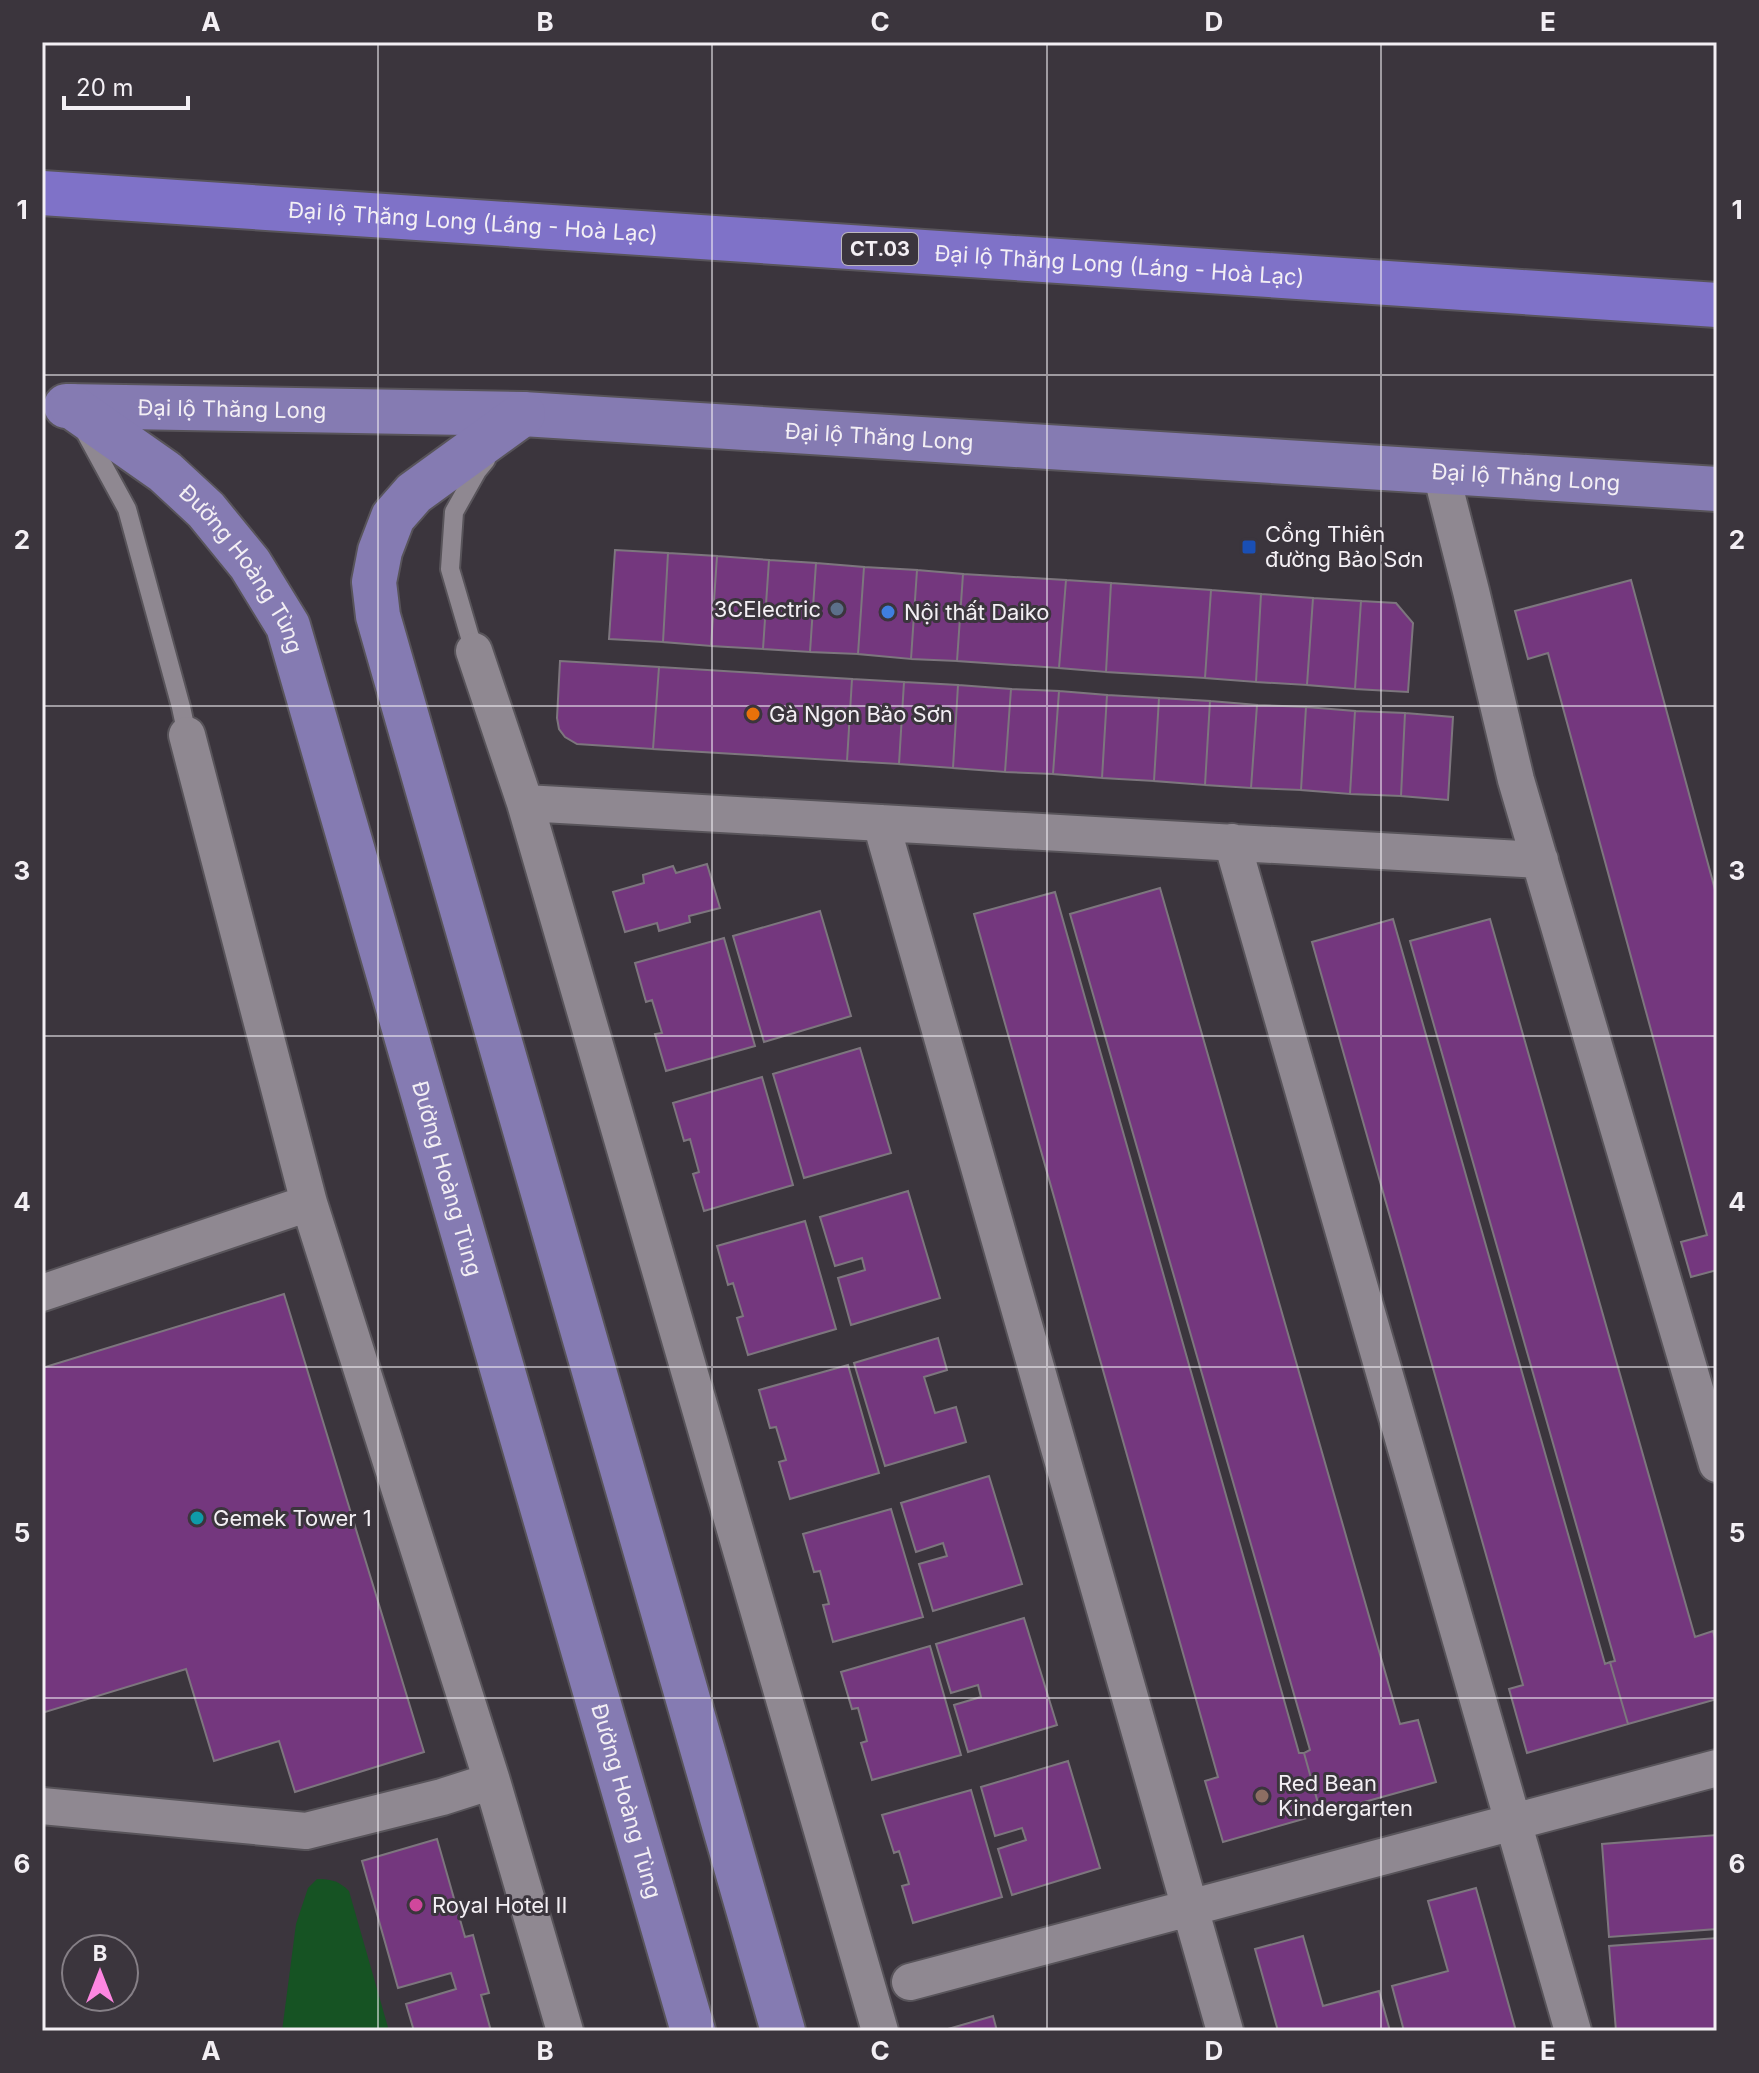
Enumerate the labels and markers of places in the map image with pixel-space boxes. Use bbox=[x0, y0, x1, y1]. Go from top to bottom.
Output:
place label: Cổng Thiên đường Bảo Sơn bbox=[1265, 521, 1424, 572]
marker: Cổng Thiên đường Bảo Sơn bbox=[1240, 538, 1258, 556]
place label: 3CElectric bbox=[714, 596, 821, 622]
place label: Nội thất Daiko bbox=[904, 599, 1050, 625]
marker: 3CElectric bbox=[828, 600, 846, 618]
marker: Nội thất Daiko bbox=[879, 603, 897, 621]
place label: Gà Ngon Bảo Sơn bbox=[769, 701, 953, 727]
marker: Gà Ngon Bảo Sơn bbox=[744, 705, 762, 723]
place label: Gemek Tower 1 bbox=[213, 1505, 372, 1531]
marker: Gemek Tower 1 bbox=[188, 1509, 206, 1527]
place label: Red Bean Kindergarten bbox=[1278, 1770, 1413, 1821]
marker: Red Bean Kindergarten bbox=[1253, 1787, 1271, 1805]
place label: Royal Hotel II bbox=[432, 1892, 567, 1918]
marker: Royal Hotel II bbox=[407, 1896, 425, 1914]

